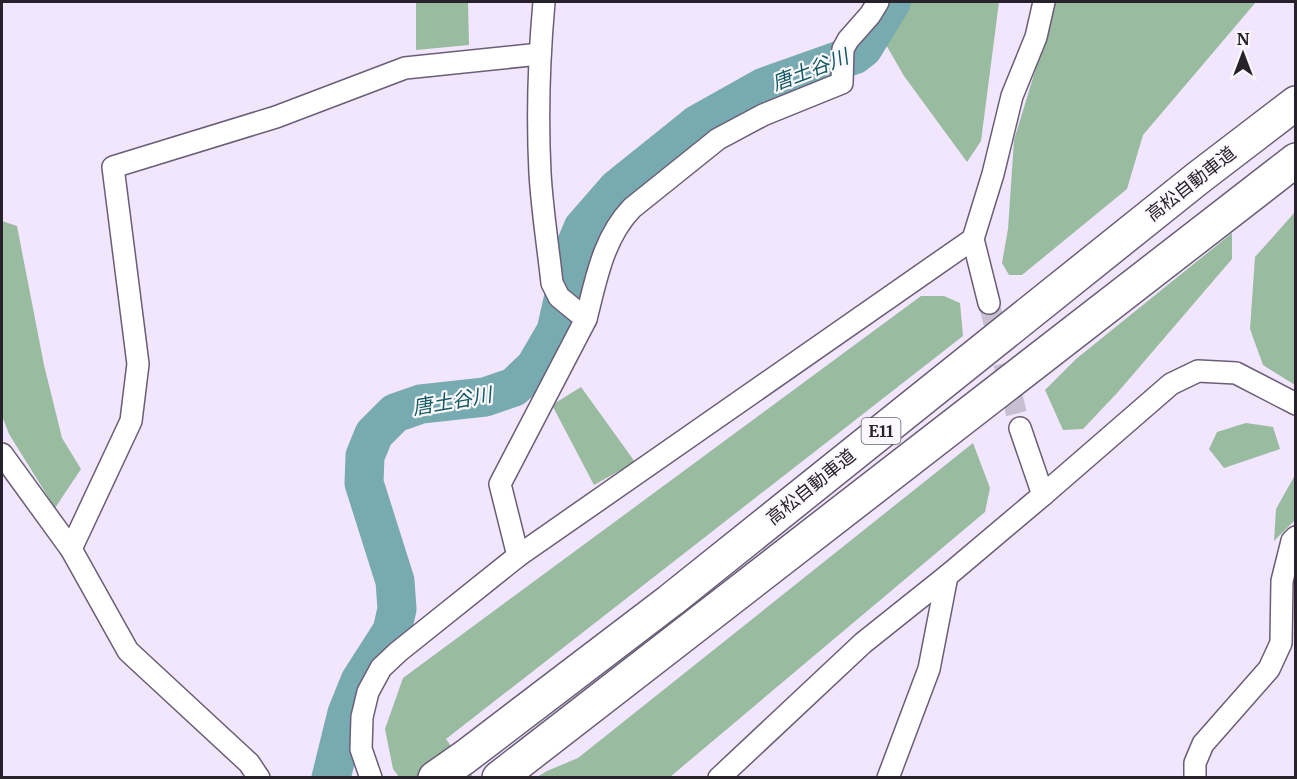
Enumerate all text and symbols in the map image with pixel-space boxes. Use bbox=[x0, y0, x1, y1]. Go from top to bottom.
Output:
north arrow bbox=[1213, 24, 1273, 84]
text: N bbox=[1237, 29, 1250, 49]
water label: 唐土谷川 bbox=[768, 43, 854, 96]
street label: 高松自動車道 bbox=[1141, 141, 1240, 226]
water label: 唐土谷川 bbox=[410, 381, 495, 420]
road number: E11 bbox=[862, 418, 900, 444]
street label: 高松自動車道 bbox=[761, 444, 860, 530]

